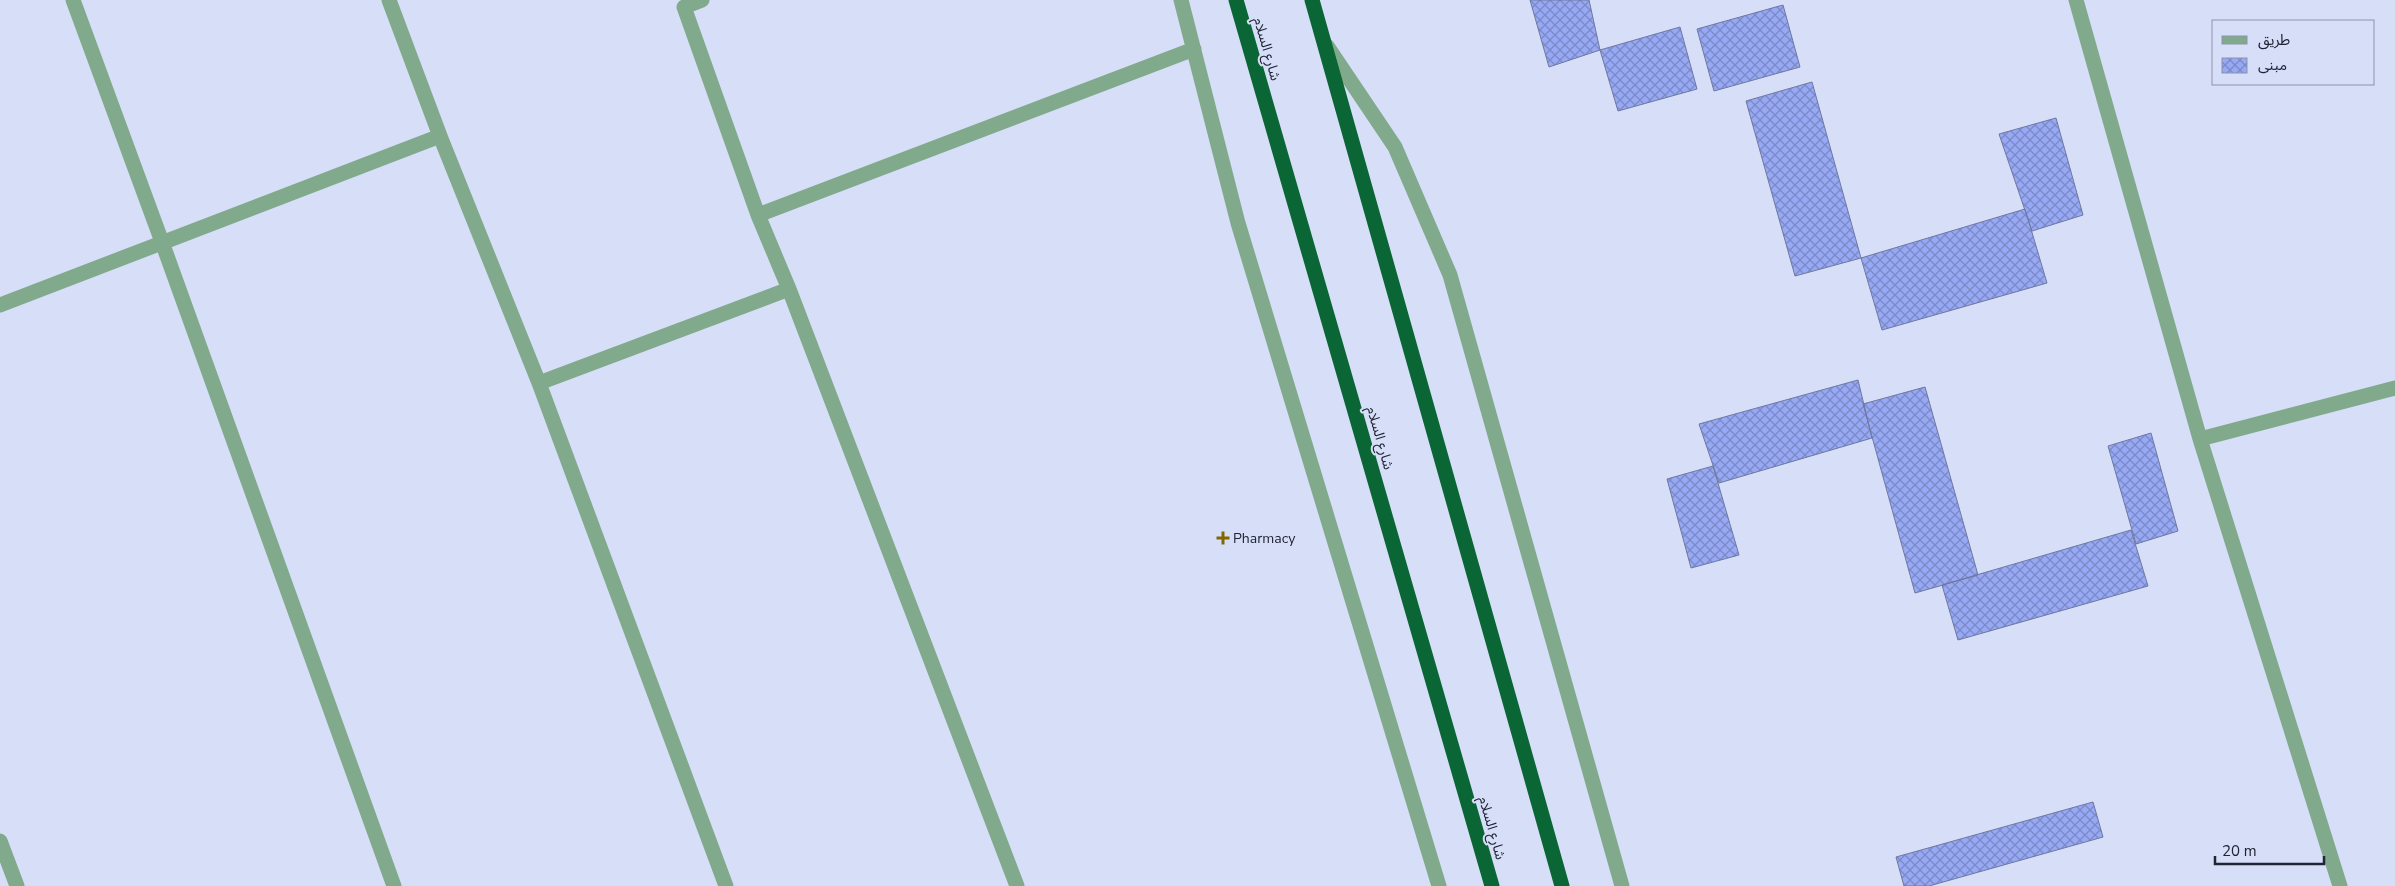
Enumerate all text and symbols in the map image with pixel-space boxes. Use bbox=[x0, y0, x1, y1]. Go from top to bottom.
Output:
street label: شارع السلام bbox=[1248, 15, 1285, 83]
legend bbox=[2212, 20, 2375, 85]
text: طريق bbox=[2258, 30, 2290, 50]
text: مبنى bbox=[2258, 55, 2287, 75]
street label: شارع السلام bbox=[1361, 404, 1398, 472]
place label: Pharmacy bbox=[1233, 529, 1296, 548]
marker: Pharmacy bbox=[1217, 532, 1229, 544]
street label: شارع السلام bbox=[1473, 794, 1510, 862]
scale bar bbox=[2215, 834, 2324, 866]
text: 20 m bbox=[2222, 841, 2257, 861]

